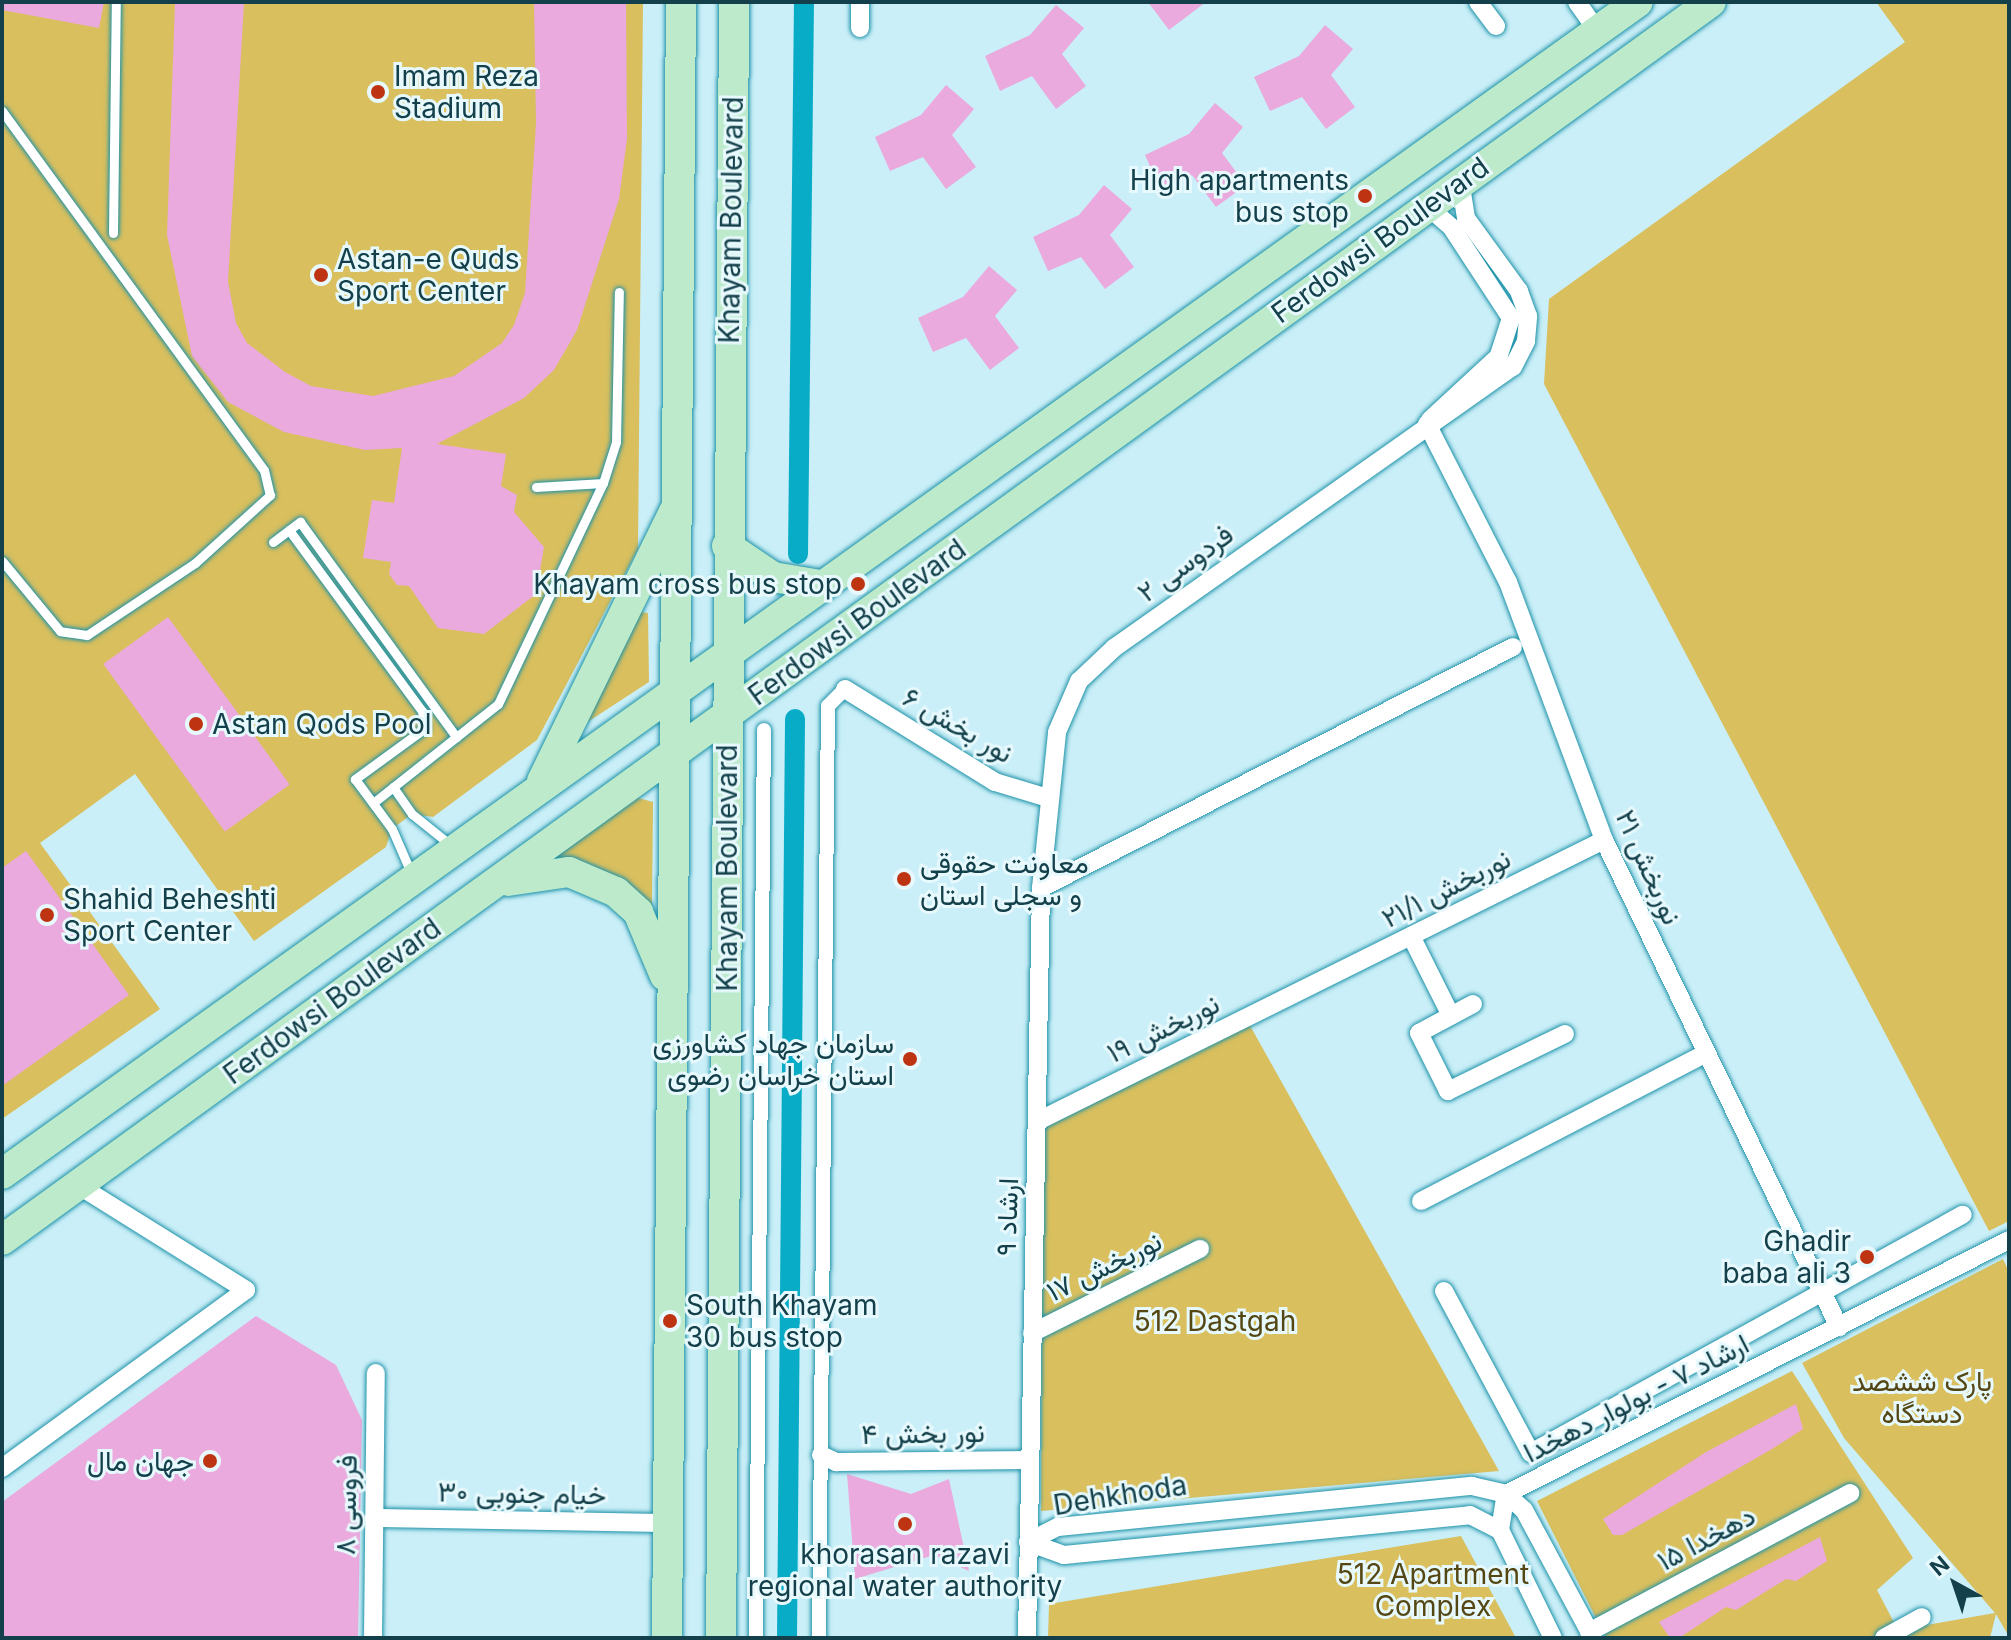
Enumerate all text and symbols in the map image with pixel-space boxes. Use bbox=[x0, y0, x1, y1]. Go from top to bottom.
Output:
place label: Imam Reza Stadium bbox=[394, 59, 539, 125]
marker: Imam Reza Stadium bbox=[369, 83, 387, 101]
street label: Khayam Boulevard bbox=[712, 96, 750, 344]
street label: Ferdowsi Boulevard bbox=[1265, 150, 1495, 330]
place label: High apartments bus stop bbox=[1130, 163, 1349, 229]
marker: High apartments bus stop bbox=[1356, 187, 1374, 205]
place label: Astan-e Quds Sport Center bbox=[337, 242, 520, 308]
marker: Astan-e Quds Sport Center bbox=[312, 266, 330, 284]
street label: فردوسی ۲ bbox=[1131, 517, 1239, 609]
street label: Ferdowsi Boulevard bbox=[742, 532, 972, 712]
place label: Khayam cross bus stop bbox=[533, 567, 842, 601]
marker: Khayam cross bus stop bbox=[849, 575, 867, 593]
street label: نور بخش ۶ bbox=[897, 680, 1019, 770]
place label: Astan Qods Pool bbox=[212, 707, 432, 741]
marker: Astan Qods Pool bbox=[187, 715, 205, 733]
street label: Khayam Boulevard bbox=[710, 744, 744, 992]
street label: نوربخش ۲۱ bbox=[1609, 804, 1689, 930]
street label: نوربخش ۲۱/۱ bbox=[1376, 841, 1516, 935]
place label: معاونت حقوقی و سجلی استان bbox=[920, 846, 1089, 912]
marker: معاونت حقوقی و سجلی استان bbox=[895, 870, 913, 888]
place label: Shahid Beheshti Sport Center bbox=[63, 882, 276, 948]
marker: Shahid Beheshti Sport Center bbox=[38, 906, 56, 924]
street label: Ferdowsi Boulevard bbox=[217, 911, 447, 1091]
street label: نوربخش ۱۹ bbox=[1101, 986, 1225, 1070]
place label: سازمان جهاد کشاورزی استان خراسان رضوی bbox=[652, 1026, 894, 1092]
marker: سازمان جهاد کشاورزی استان خراسان رضوی bbox=[901, 1050, 919, 1068]
street label: ارشاد ۹ bbox=[989, 1177, 1025, 1257]
street label: نوربخش ۱۷ bbox=[1041, 1224, 1167, 1308]
place label: Ghadir baba ali 3 bbox=[1722, 1224, 1851, 1290]
marker: Ghadir baba ali 3 bbox=[1858, 1248, 1876, 1266]
place label: South Khayam 30 bus stop bbox=[686, 1288, 877, 1354]
park label: 512 Dastgah bbox=[1134, 1304, 1296, 1338]
marker: South Khayam 30 bus stop bbox=[661, 1312, 679, 1330]
street label: ارشاد ۷ - بولوار دهخدا bbox=[1518, 1327, 1754, 1469]
park label: پارک‌ ششصد دستگاه bbox=[1852, 1364, 1992, 1430]
street label: نور بخش ۴ bbox=[861, 1415, 985, 1451]
place label: جهان مال bbox=[87, 1444, 194, 1478]
marker: جهان مال bbox=[201, 1452, 219, 1470]
street label: فروسی ۸ bbox=[328, 1455, 364, 1555]
street label: Dehkhoda bbox=[1051, 1468, 1189, 1522]
street label: خیام جنوبی ۳۰ bbox=[437, 1475, 607, 1511]
street label: دهخدا ۱۵ bbox=[1651, 1498, 1761, 1578]
marker: khorasan razavi regional water authority bbox=[896, 1515, 914, 1533]
place label: khorasan razavi regional water authority bbox=[748, 1537, 1062, 1603]
north arrow bbox=[1915, 1544, 1995, 1624]
text: N bbox=[1925, 1550, 1954, 1581]
park label: 512 Apartment Complex bbox=[1337, 1557, 1529, 1623]

